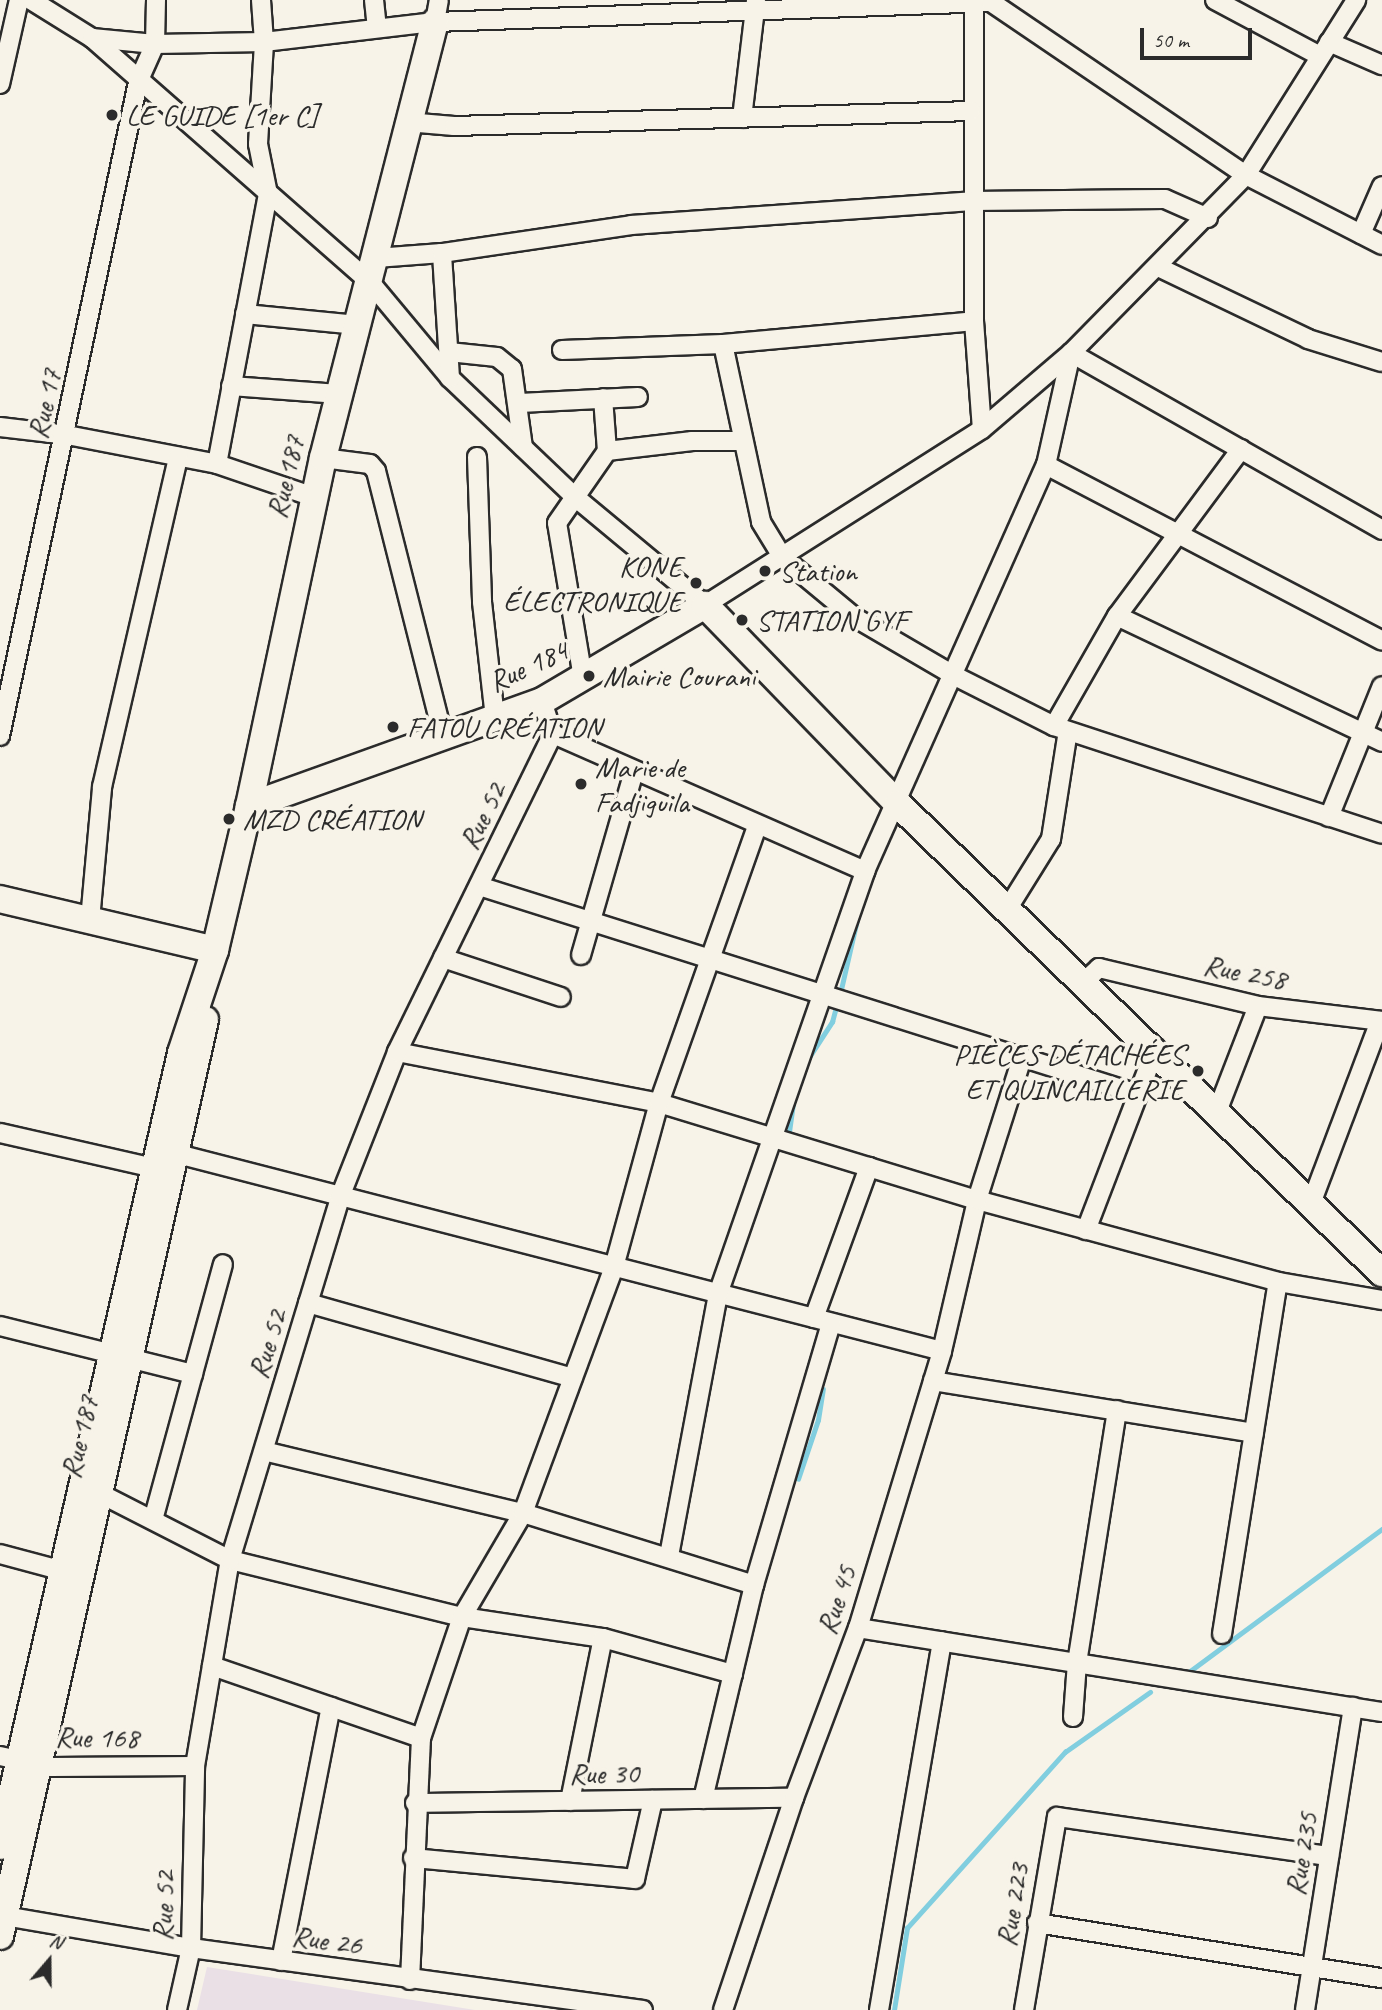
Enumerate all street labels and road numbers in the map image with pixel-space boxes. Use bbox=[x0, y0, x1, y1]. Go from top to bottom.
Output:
street label: Rue 17 bbox=[19, 366, 69, 442]
street label: Rue 187 bbox=[258, 432, 312, 522]
street label: Rue 184 bbox=[482, 632, 574, 700]
street label: Rue 52 bbox=[450, 777, 514, 855]
street label: Rue 258 bbox=[1200, 946, 1290, 998]
street label: Rue 52 bbox=[240, 1305, 294, 1383]
street label: Rue 187 bbox=[52, 1392, 106, 1482]
street label: Rue 45 bbox=[808, 1561, 864, 1639]
street label: Rue 168 bbox=[55, 1718, 139, 1756]
street label: Rue 30 bbox=[569, 1754, 639, 1792]
street label: Rue 235 bbox=[1277, 1810, 1325, 1898]
street label: Rue 223 bbox=[988, 1861, 1036, 1949]
street label: Rue 52 bbox=[144, 1870, 182, 1942]
street label: Rue 26 bbox=[290, 1917, 364, 1963]

